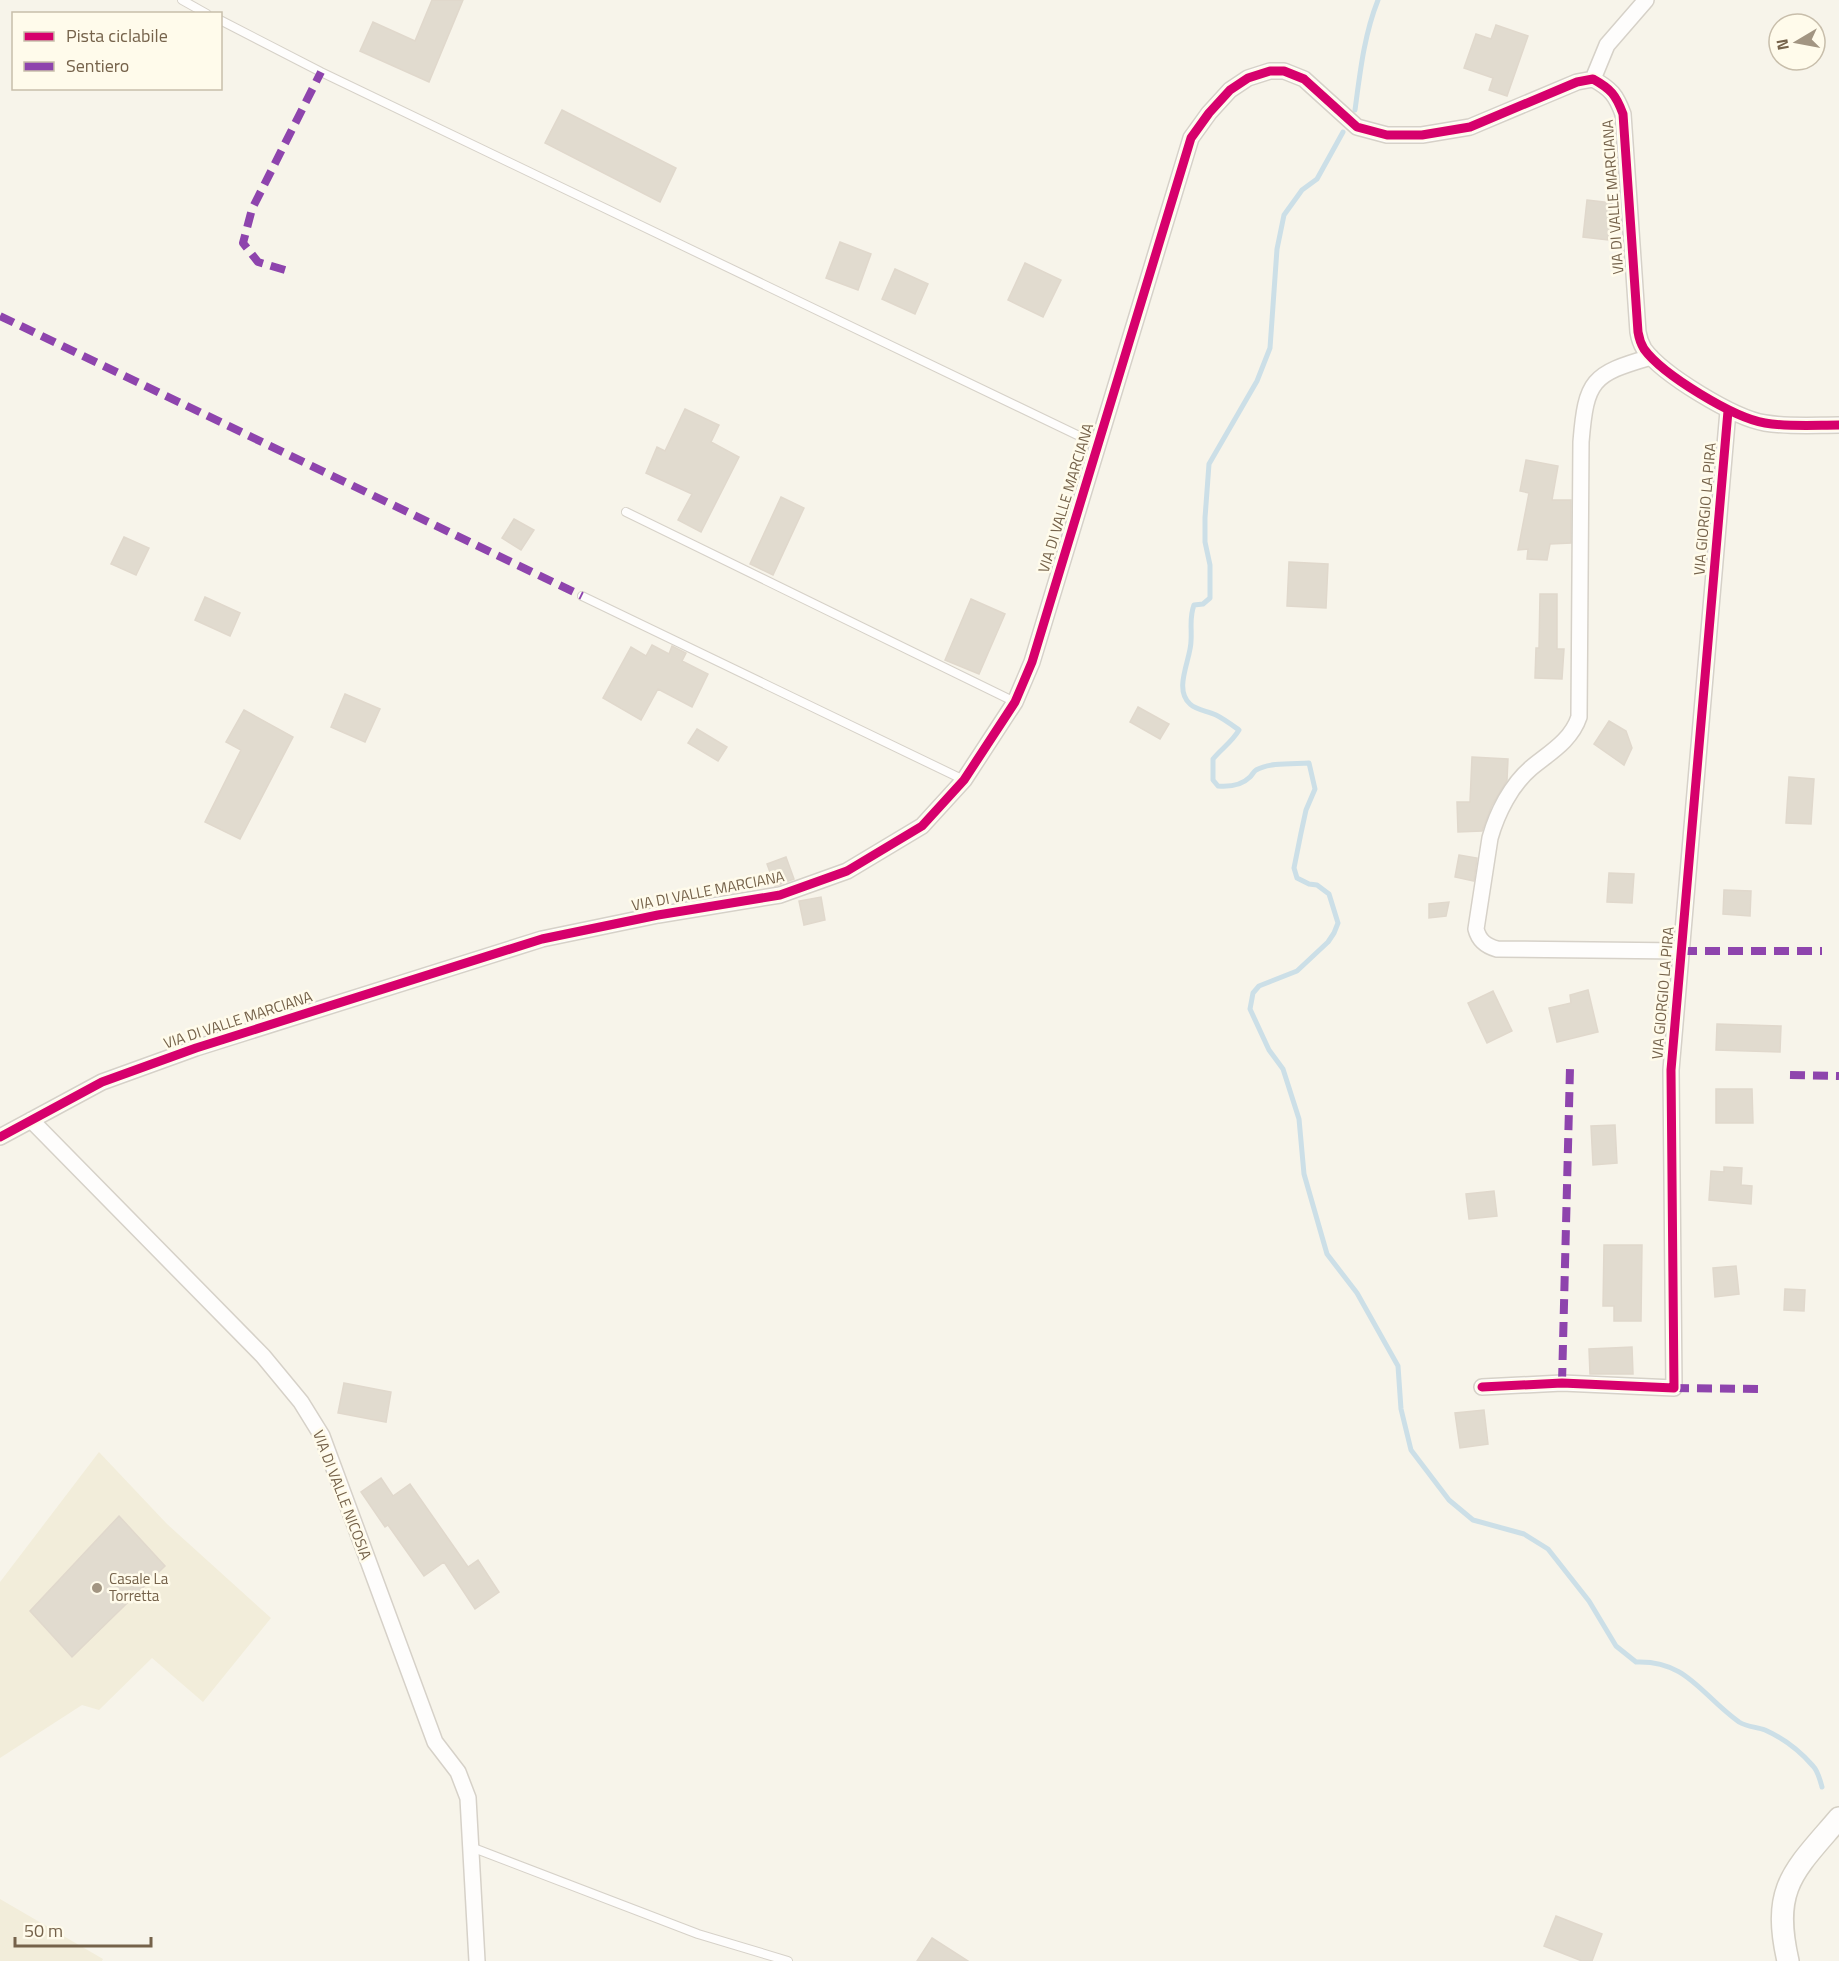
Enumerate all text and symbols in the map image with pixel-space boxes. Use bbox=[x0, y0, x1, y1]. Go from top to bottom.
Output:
legend bbox=[12, 12, 222, 90]
north arrow bbox=[1767, 12, 1827, 72]
text: Pista ciclabile bbox=[66, 22, 168, 49]
text: N bbox=[1769, 37, 1795, 52]
text: Sentiero bbox=[66, 52, 129, 79]
street label: VIA DI VALLE MARCIANA bbox=[1596, 119, 1629, 275]
street label: VIA DI VALLE MARCIANA bbox=[1032, 420, 1099, 575]
street label: VIA GIORGIO LA PIRA bbox=[1687, 442, 1722, 576]
street label: VIA DI VALLE MARCIANA bbox=[630, 864, 786, 917]
street label: VIA GIORGIO LA PIRA bbox=[1645, 926, 1680, 1060]
street label: VIA DI VALLE MARCIANA bbox=[160, 985, 315, 1054]
street label: VIA DI VALLE NICOSIA bbox=[307, 1427, 378, 1563]
place label: Casale La Torretta bbox=[109, 1567, 169, 1607]
marker: Casale La Torretta bbox=[90, 1581, 104, 1595]
scale bar bbox=[15, 1910, 152, 1948]
text: 50 m bbox=[24, 1917, 63, 1944]

